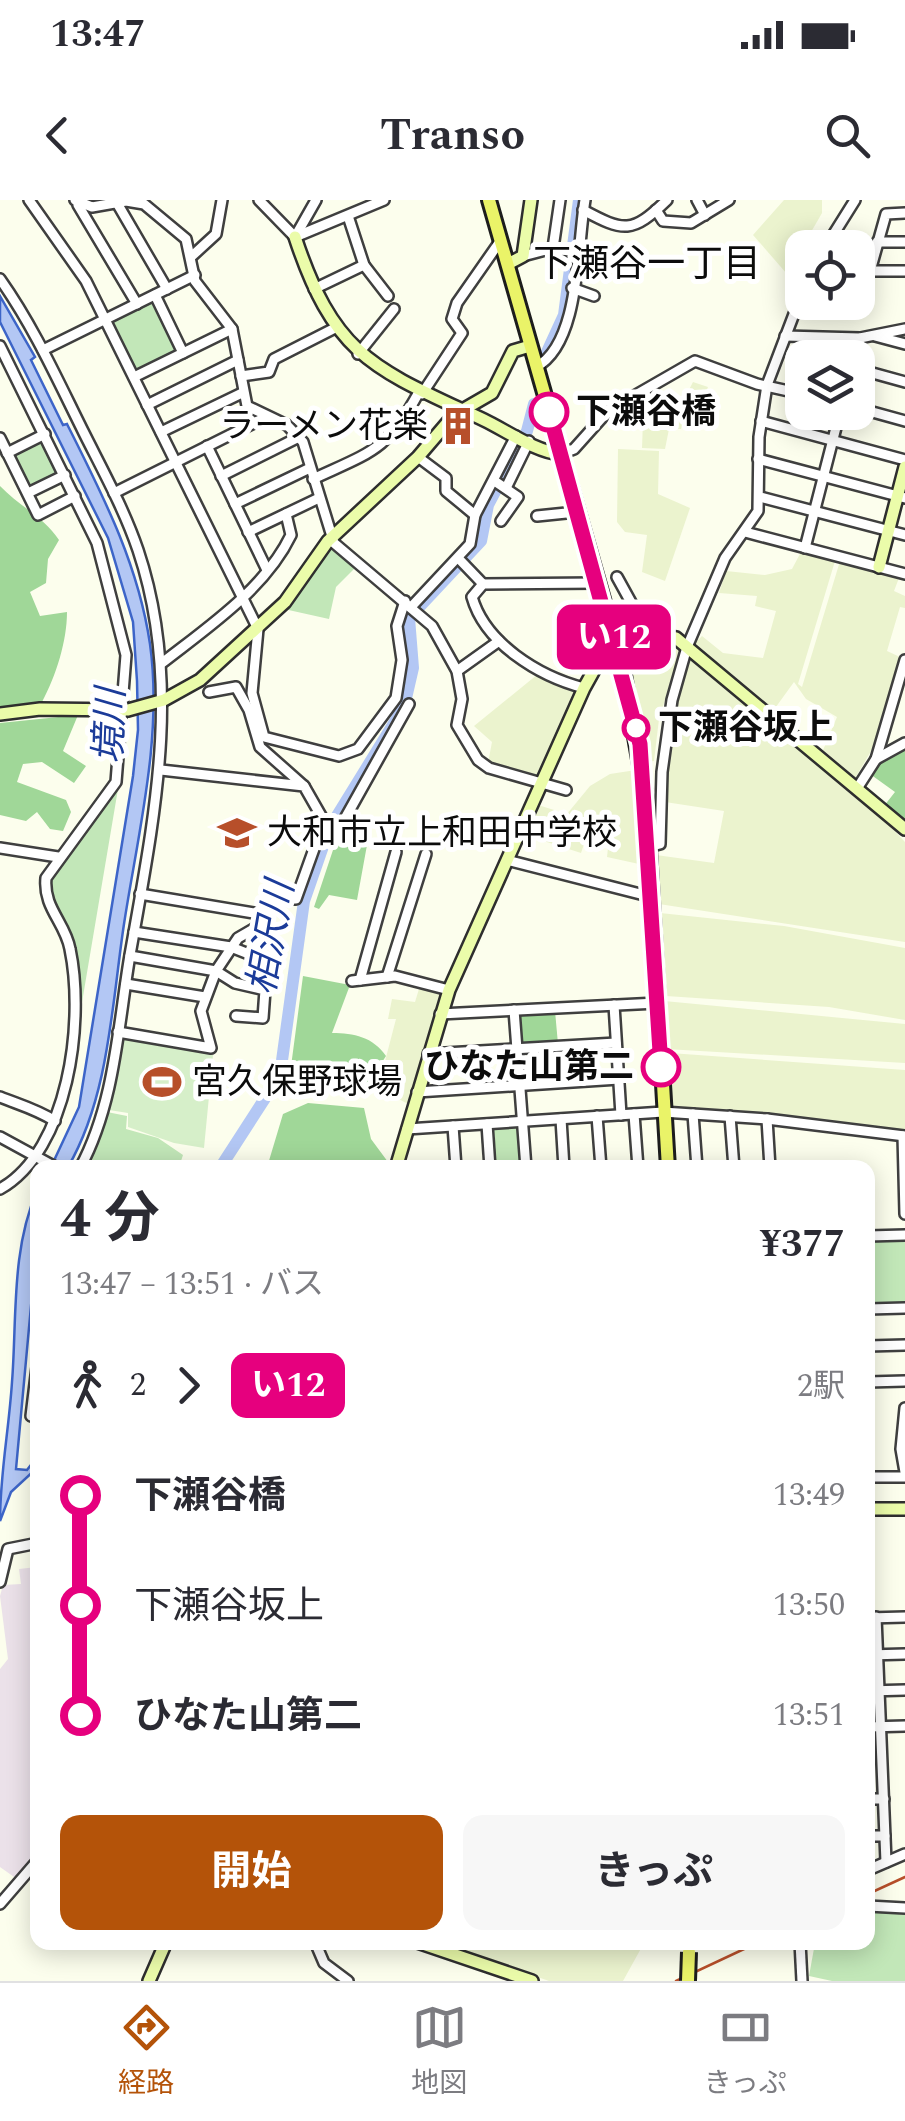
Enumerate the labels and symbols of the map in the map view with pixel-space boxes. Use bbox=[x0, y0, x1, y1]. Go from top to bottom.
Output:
district label: 下瀬谷一丁目 bbox=[533, 236, 761, 294]
place label: 下瀬谷橋 bbox=[576, 386, 716, 439]
marker: 下瀬谷橋 bbox=[530, 393, 568, 431]
place label: ラーメン花楽 bbox=[219, 400, 428, 453]
building icon: ラーメン花楽 bbox=[437, 405, 479, 447]
line badge: い12 bbox=[556, 604, 672, 670]
water label: 境川 bbox=[81, 683, 141, 765]
place label: 下瀬谷坂上 bbox=[658, 702, 833, 755]
marker: 下瀬谷坂上 bbox=[623, 715, 649, 741]
place label: 大和市立上和田中学校 bbox=[267, 807, 617, 860]
school or university icon: 大和市立上和田中学校 bbox=[216, 812, 258, 854]
water label: 相沢川 bbox=[234, 873, 311, 999]
place label: ひなた山第二 bbox=[424, 1041, 634, 1094]
marker: ひなた山第二 bbox=[642, 1048, 680, 1086]
place label: 宮久保野球場 bbox=[192, 1056, 402, 1109]
sports icon: 宮久保野球場 bbox=[141, 1061, 183, 1103]

